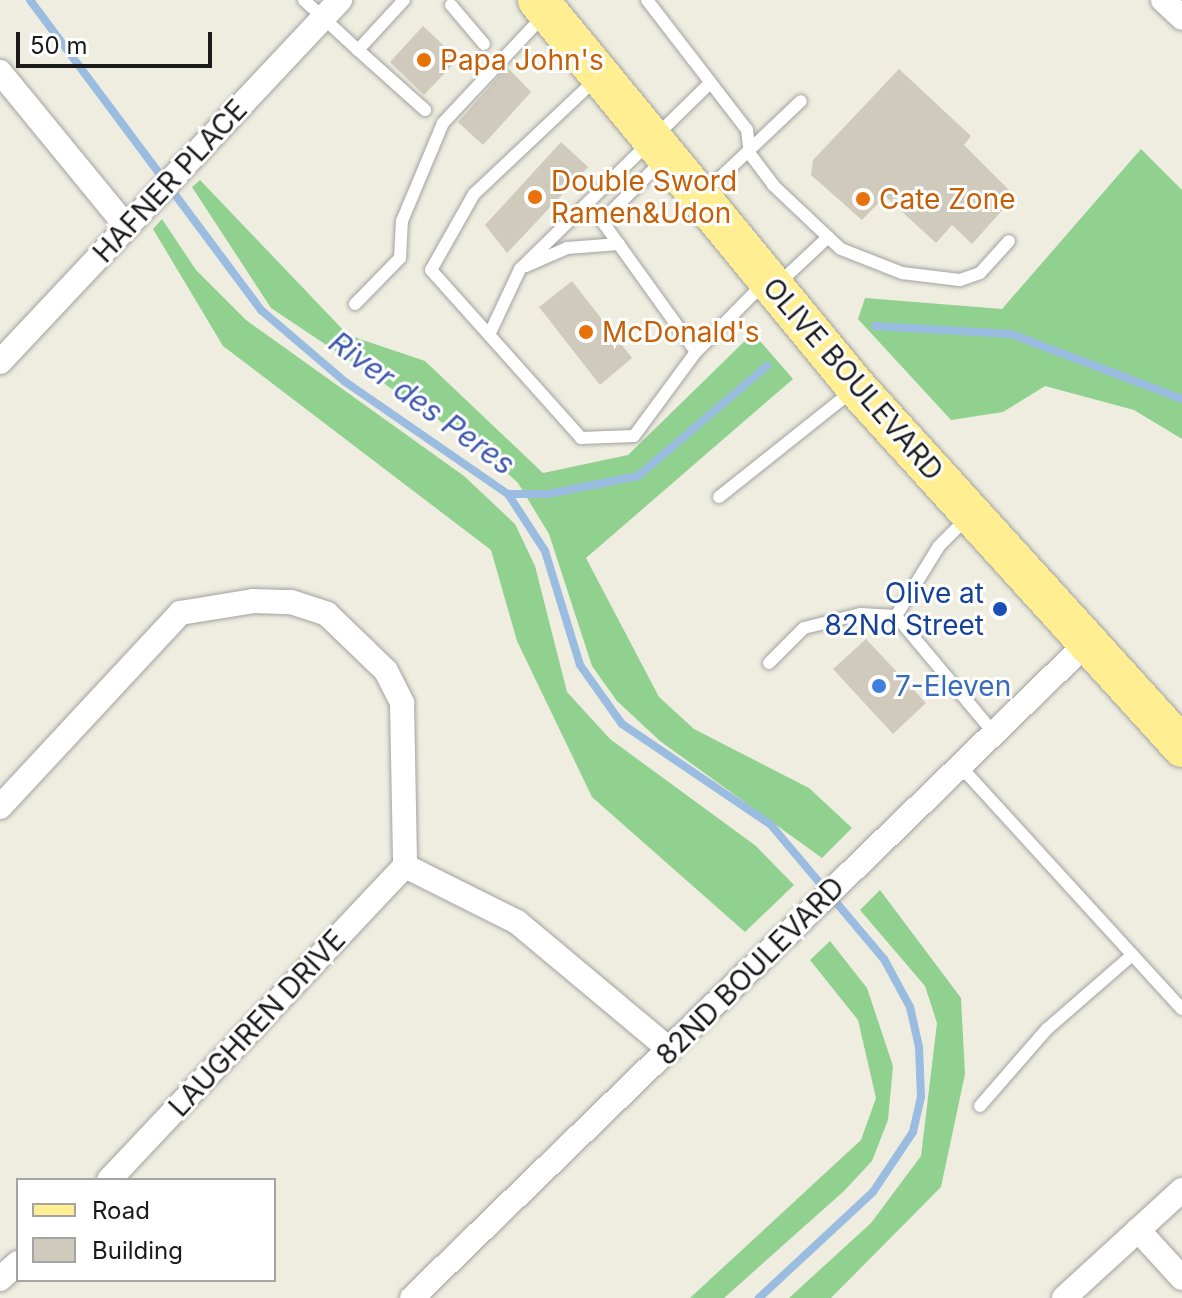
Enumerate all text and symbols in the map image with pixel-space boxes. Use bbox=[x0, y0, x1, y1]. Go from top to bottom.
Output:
scale bar bbox=[20, 16, 216, 66]
text: 50 m bbox=[30, 31, 88, 60]
place label: Papa John's bbox=[440, 43, 604, 77]
marker: Papa John's bbox=[415, 51, 433, 69]
street label: HAFNER PLACE bbox=[86, 93, 254, 269]
place label: Double Sword Ramen&Udon bbox=[551, 164, 737, 230]
place label: Cate Zone bbox=[879, 182, 1016, 216]
marker: Double Sword Ramen&Udon bbox=[526, 188, 544, 206]
marker: Cate Zone bbox=[854, 190, 872, 208]
street label: OLIVE BOULEVARD bbox=[756, 271, 950, 487]
place label: McDonald's bbox=[602, 315, 760, 349]
marker: McDonald's bbox=[577, 323, 595, 341]
water label: River des Peres bbox=[322, 324, 522, 482]
place label: Olive at 82Nd Street bbox=[824, 576, 984, 642]
marker: Olive at 82Nd Street bbox=[991, 600, 1009, 618]
place label: 7-Eleven bbox=[895, 669, 1011, 703]
marker: 7-Eleven bbox=[870, 677, 888, 695]
street label: 82ND BOULEVARD bbox=[649, 870, 851, 1072]
street label: LAUGHREN DRIVE bbox=[162, 923, 352, 1123]
legend bbox=[16, 1178, 276, 1282]
text: Road bbox=[92, 1196, 150, 1225]
text: Building bbox=[92, 1236, 183, 1265]

